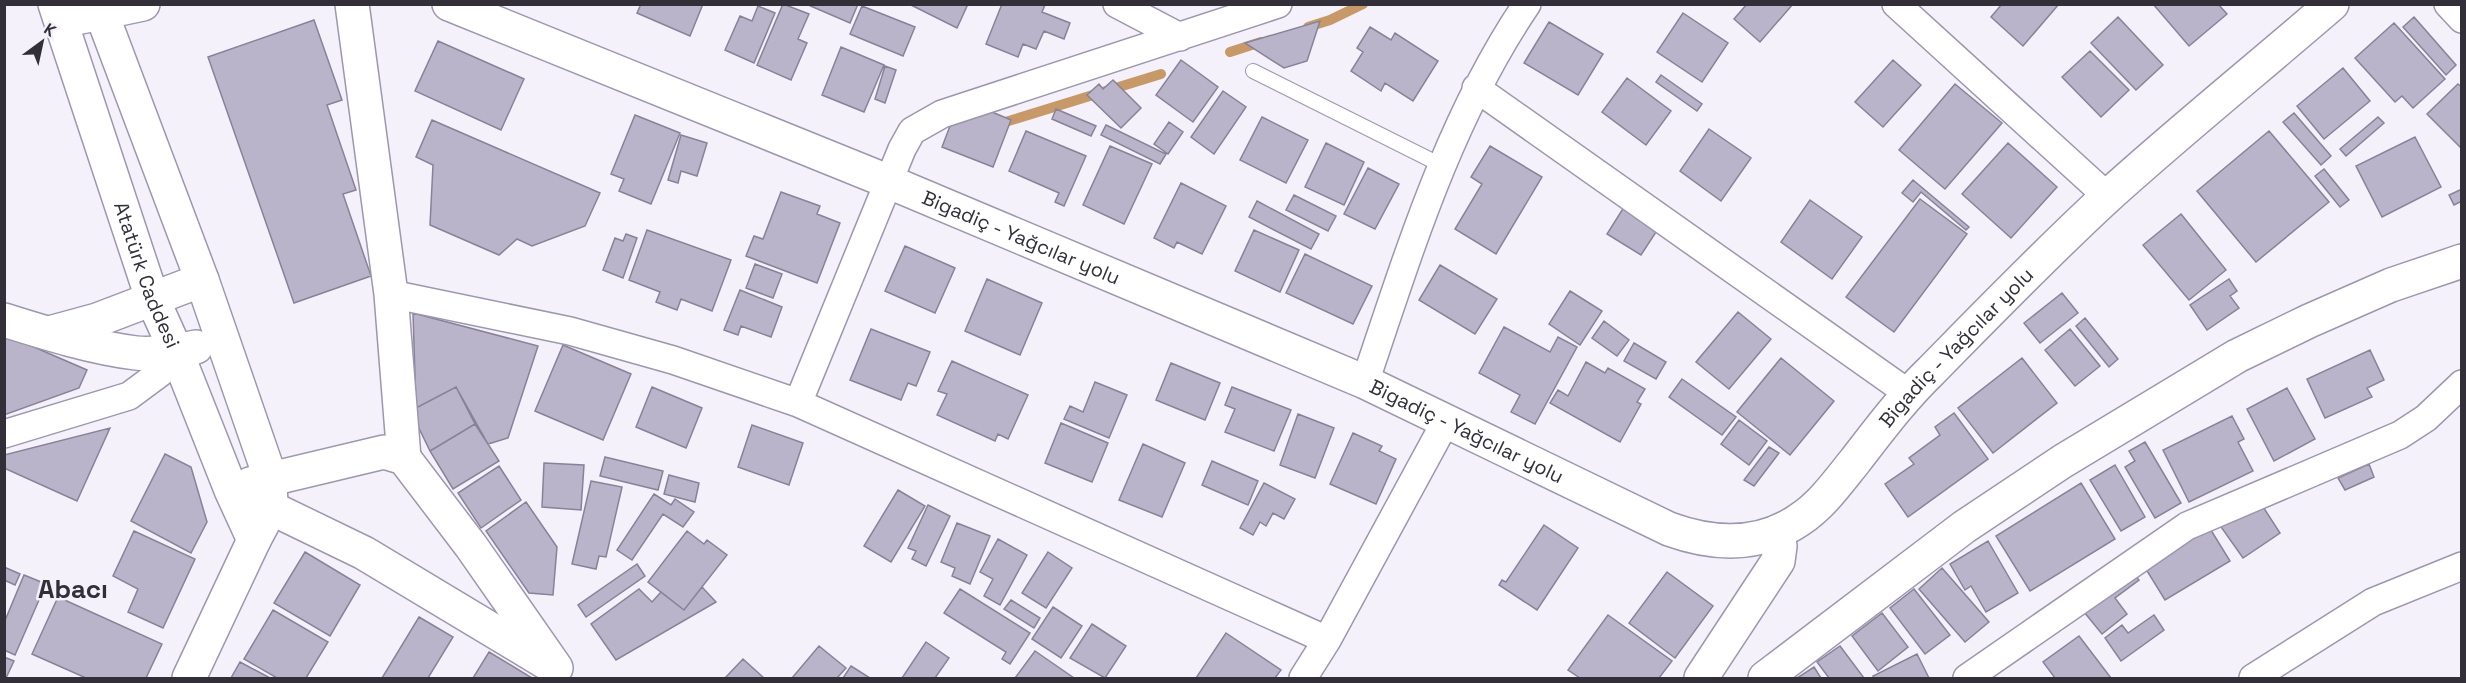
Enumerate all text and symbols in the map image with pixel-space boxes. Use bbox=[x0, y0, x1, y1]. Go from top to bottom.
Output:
north arrow bbox=[12, 12, 72, 72]
text: K bbox=[40, 18, 60, 41]
street label: Bigadiç - Yağcılar yolu bbox=[918, 184, 1124, 291]
street label: Atatürk Caddesi bbox=[108, 198, 186, 352]
street label: Bigadiç - Yağcılar yolu bbox=[1873, 262, 2039, 433]
street label: Bigadiç - Yağcılar yolu bbox=[1366, 373, 1568, 489]
district label: Abacı bbox=[38, 572, 108, 606]

